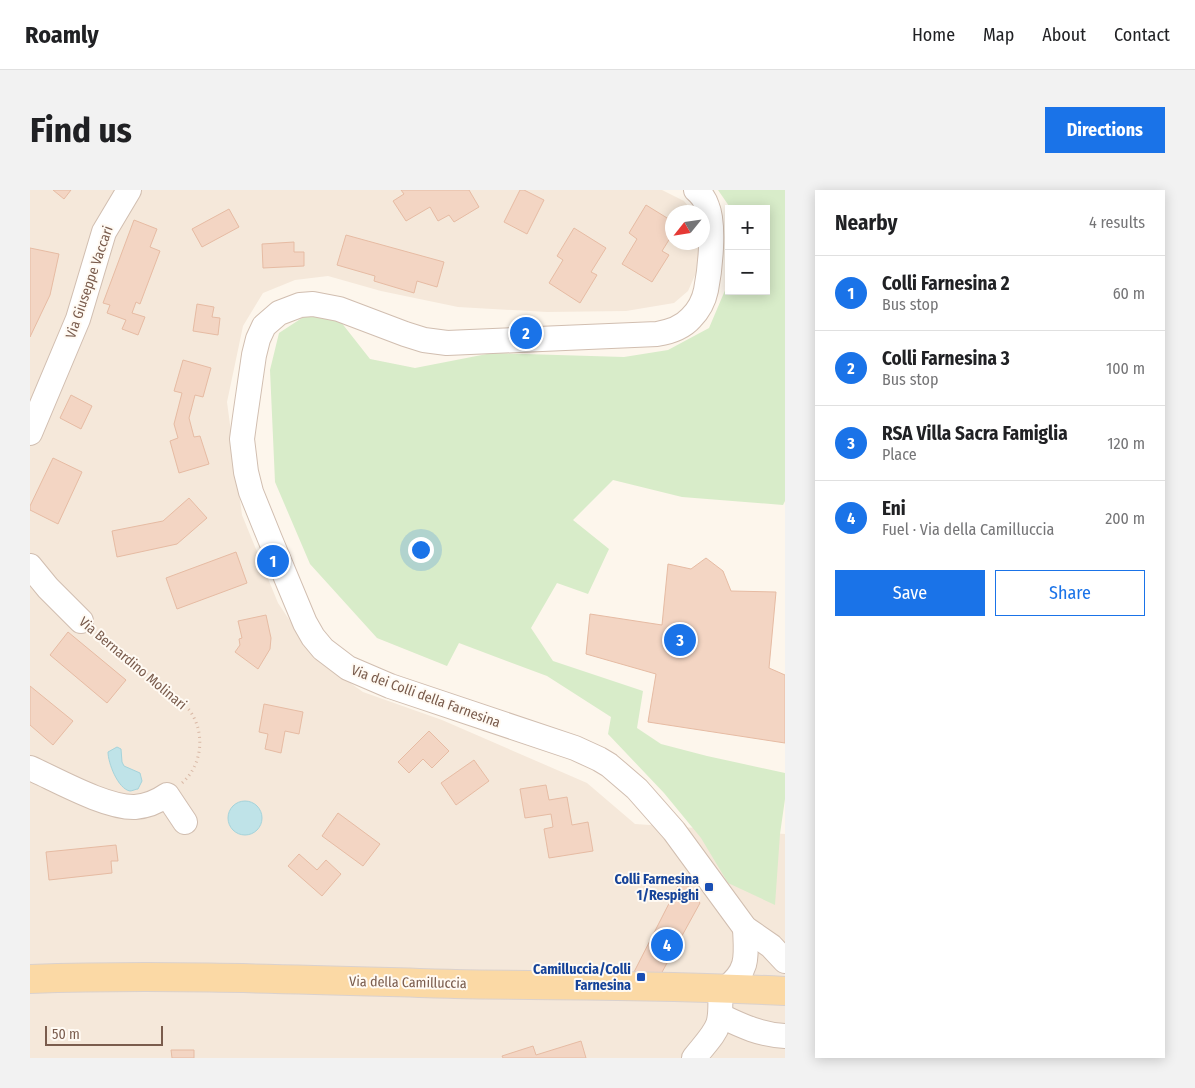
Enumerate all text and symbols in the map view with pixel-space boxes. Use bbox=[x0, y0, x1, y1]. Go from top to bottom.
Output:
text: Roamly bbox=[25, 21, 99, 49]
text: Home bbox=[912, 24, 955, 46]
text: Map bbox=[983, 24, 1014, 46]
text: About bbox=[1042, 24, 1086, 46]
text: Contact bbox=[1114, 24, 1170, 46]
button: Directions bbox=[1045, 107, 1165, 153]
text: Find us bbox=[30, 109, 132, 151]
north arrow bbox=[665, 205, 710, 250]
map controls bbox=[725, 205, 770, 295]
button: + bbox=[725, 205, 770, 250]
text: Nearby bbox=[835, 210, 897, 236]
text: 4 results bbox=[1089, 213, 1145, 232]
street label: Via Giuseppe Vaccari bbox=[62, 224, 117, 341]
button: − bbox=[725, 250, 770, 295]
text: Colli Farnesina 2 bbox=[882, 272, 1010, 295]
text: 1 bbox=[848, 284, 854, 303]
text: 60 m bbox=[1113, 284, 1145, 303]
text: Bus stop bbox=[882, 295, 938, 314]
pin: 2 bbox=[510, 314, 542, 352]
text: Colli Farnesina 3 bbox=[882, 347, 1010, 370]
text: 2 bbox=[847, 359, 855, 378]
text: 100 m bbox=[1106, 359, 1145, 378]
text: Bus stop bbox=[882, 370, 938, 389]
text: RSA Villa Sacra Famiglia bbox=[882, 422, 1068, 445]
text: 3 bbox=[847, 434, 855, 453]
text: 120 m bbox=[1107, 434, 1145, 453]
text: Place bbox=[882, 445, 917, 464]
text: Eni bbox=[882, 497, 906, 520]
text: 4 bbox=[847, 509, 855, 528]
text: 200 m bbox=[1105, 509, 1145, 528]
text: Fuel · Via della Camilluccia bbox=[882, 520, 1054, 539]
your location bbox=[408, 537, 434, 563]
pin: 1 bbox=[257, 542, 289, 580]
button: Save bbox=[835, 570, 985, 616]
button: Share bbox=[995, 570, 1145, 616]
street label: Via Bernardino Molinari bbox=[75, 613, 190, 713]
pin: 3 bbox=[664, 621, 696, 659]
street label: Via dei Colli della Farnesina bbox=[349, 662, 503, 731]
place label: Colli Farnesina 1/Respighi bbox=[614, 871, 699, 904]
marker: Colli Farnesina 1/Respighi bbox=[703, 881, 715, 893]
pin: 4 bbox=[651, 926, 683, 964]
place label: Camilluccia/Colli Farnesina bbox=[533, 961, 631, 994]
marker: Camilluccia/Colli Farnesina bbox=[635, 971, 647, 983]
street label: Via della Camilluccia bbox=[349, 973, 467, 992]
scale bar bbox=[45, 1023, 162, 1046]
text: 50 m bbox=[52, 1026, 80, 1043]

